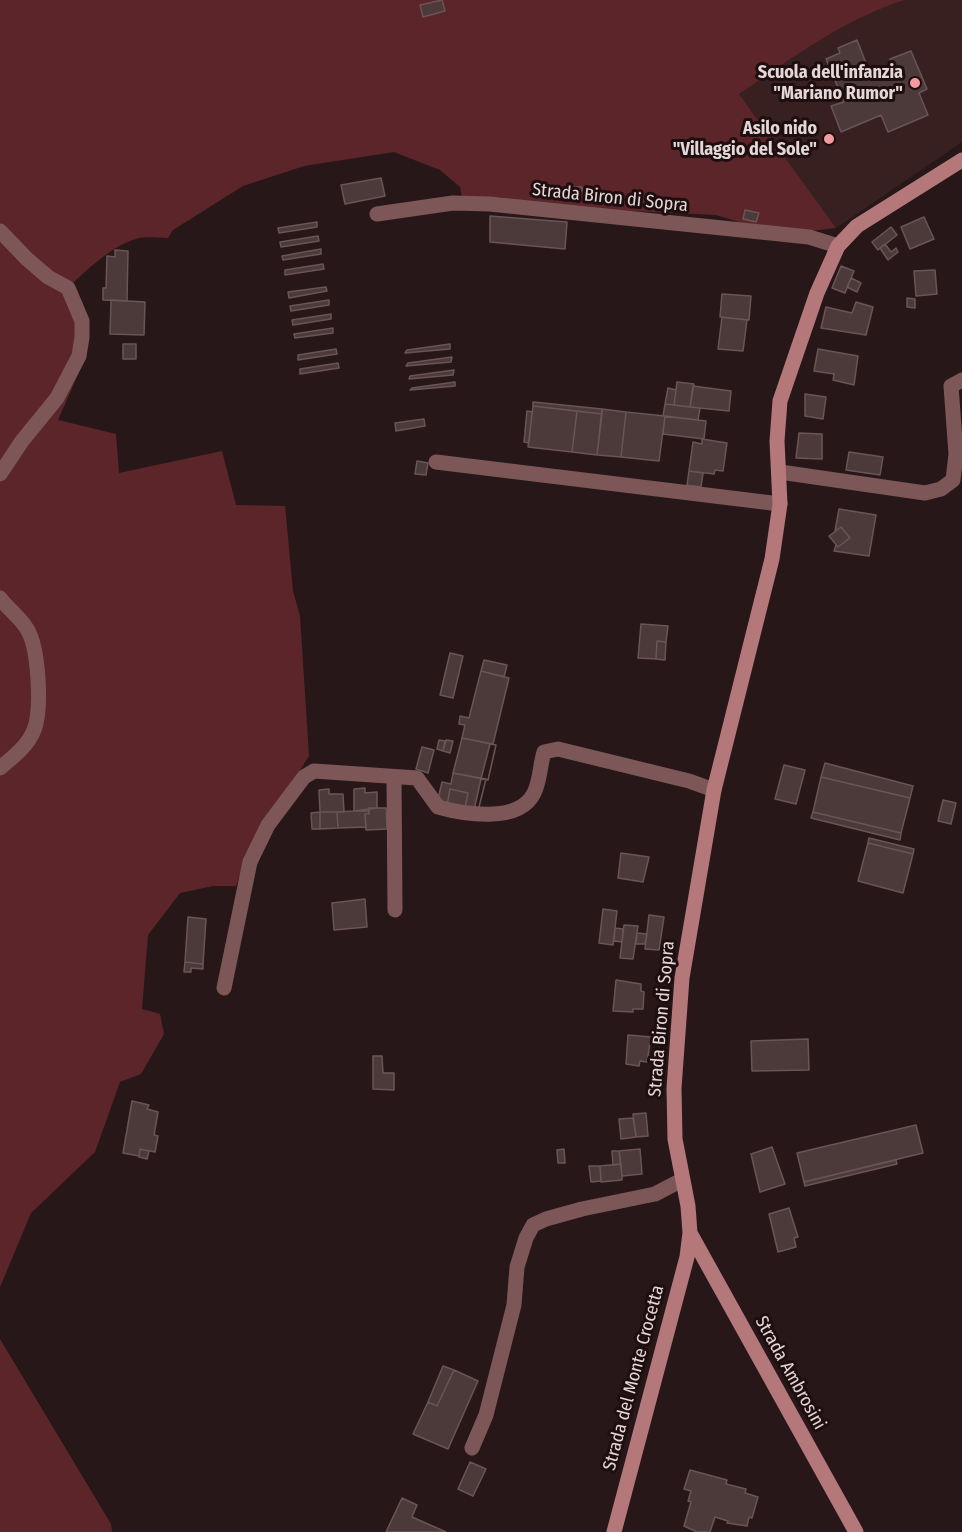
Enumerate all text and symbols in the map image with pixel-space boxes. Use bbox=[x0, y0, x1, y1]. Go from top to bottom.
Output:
place label: Scuola dell'infanzia "Mariano Rumor" bbox=[758, 62, 903, 104]
marker: Scuola dell'infanzia "Mariano Rumor" bbox=[908, 76, 922, 90]
place label: Asilo nido "Villaggio del Sole" bbox=[673, 118, 817, 160]
marker: Asilo nido "Villaggio del Sole" bbox=[822, 132, 836, 146]
street label: Strada Biron di Sopra bbox=[531, 179, 689, 217]
street label: Strada Biron di Sopra bbox=[644, 940, 680, 1098]
street label: Strada del Monte Crocetta bbox=[599, 1283, 669, 1473]
street label: Strada Ambrosini bbox=[750, 1312, 830, 1434]

